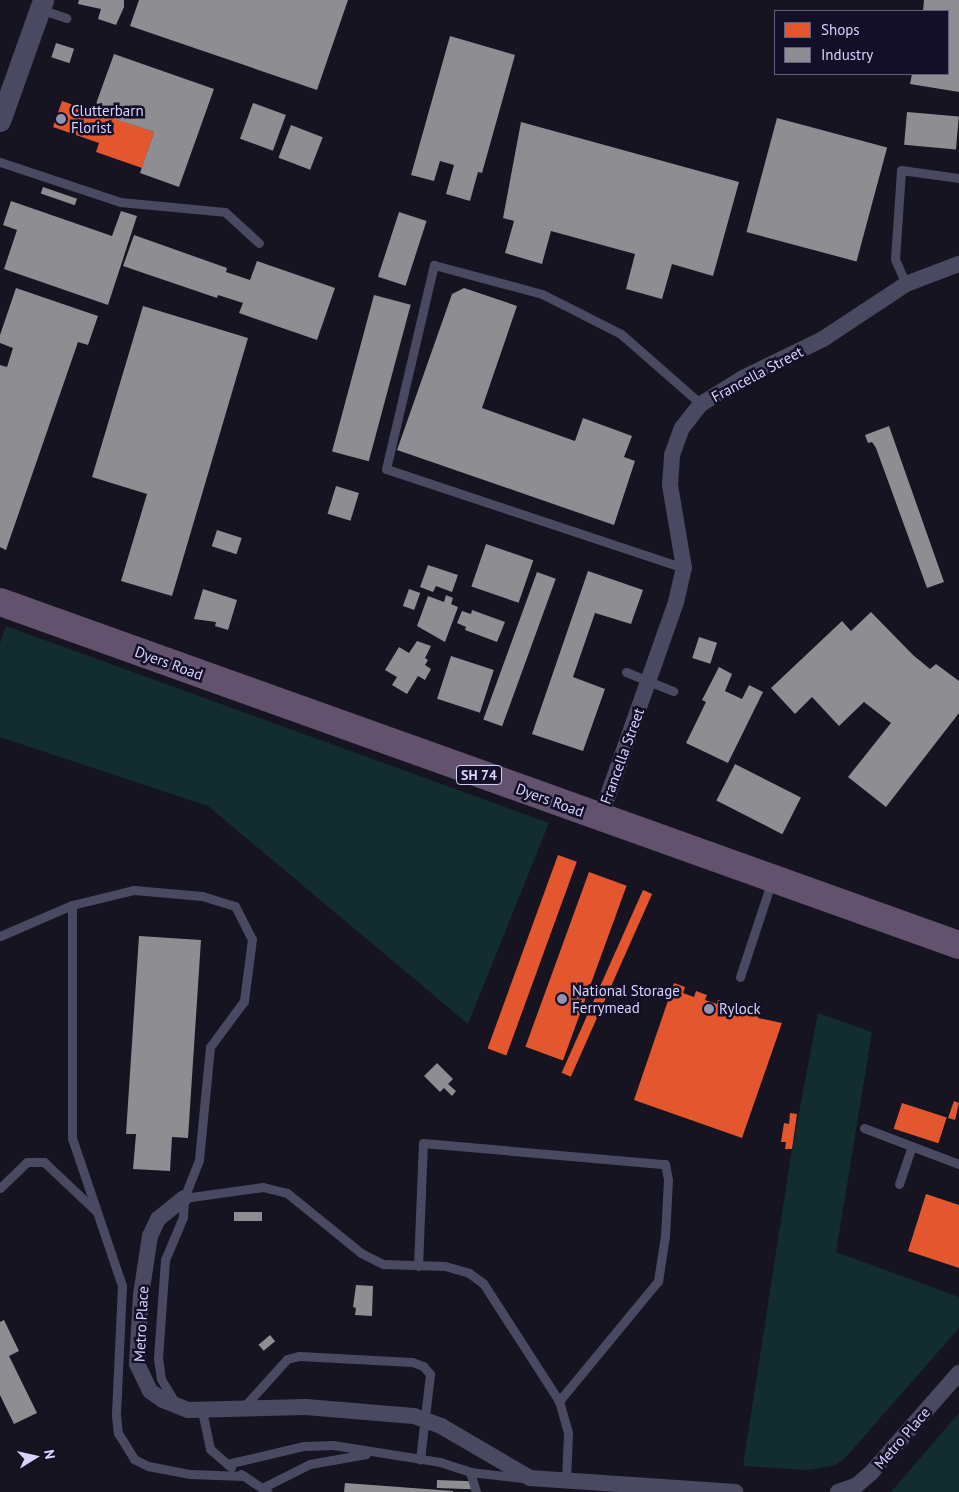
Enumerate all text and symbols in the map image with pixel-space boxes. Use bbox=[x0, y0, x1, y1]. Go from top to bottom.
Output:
legend bbox=[774, 10, 949, 75]
text: Shops bbox=[821, 20, 860, 39]
text: Industry bbox=[821, 45, 873, 64]
place label: Clutterbarn Florist bbox=[71, 101, 144, 136]
marker: Clutterbarn Florist bbox=[55, 113, 67, 125]
street label: Francella Street bbox=[708, 342, 806, 406]
street label: Dyers Road bbox=[132, 642, 206, 684]
street label: Francella Street bbox=[596, 705, 648, 807]
road number: SH 74 bbox=[455, 764, 503, 786]
street label: Dyers Road bbox=[513, 779, 587, 821]
place label: National Storage Ferrymead bbox=[572, 981, 680, 1016]
marker: National Storage Ferrymead bbox=[556, 993, 568, 1005]
place label: Rylock bbox=[719, 1000, 761, 1018]
marker: Rylock bbox=[703, 1003, 715, 1015]
street label: Metro Place bbox=[130, 1286, 152, 1362]
street label: Metro Place bbox=[870, 1403, 934, 1473]
north arrow bbox=[10, 1432, 60, 1482]
text: N bbox=[40, 1448, 59, 1460]

